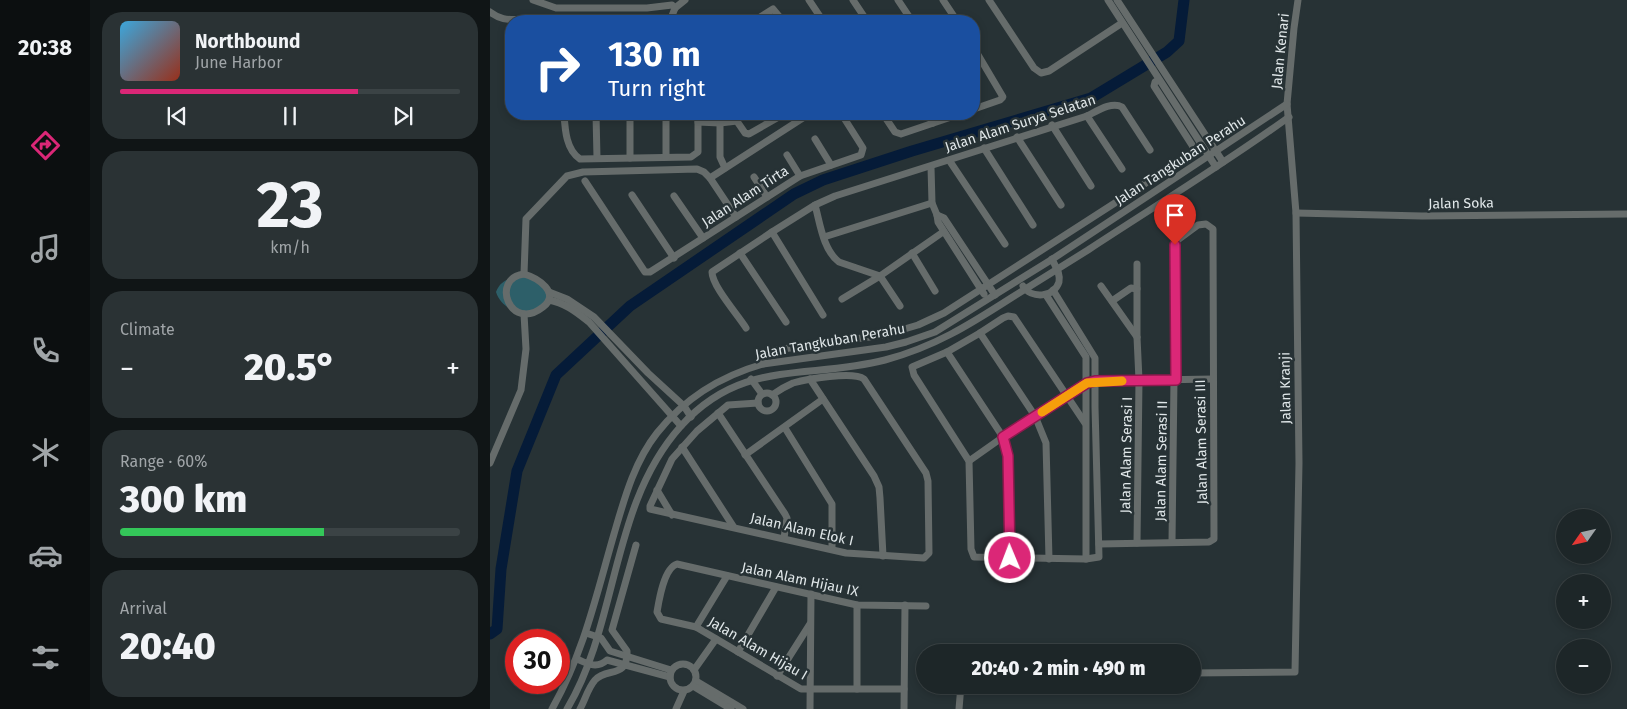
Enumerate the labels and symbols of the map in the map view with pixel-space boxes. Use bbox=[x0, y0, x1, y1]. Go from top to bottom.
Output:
street label: Jalan Kenari bbox=[1268, 12, 1293, 90]
street label: Jalan Alam Surya Selatan bbox=[943, 91, 1098, 156]
street label: Jalan Tangkuban Perahu bbox=[1112, 112, 1249, 209]
street label: Jalan Alam Tirta bbox=[699, 162, 792, 231]
pin bbox=[1154, 194, 1196, 245]
street label: Jalan Soka bbox=[1428, 194, 1494, 213]
street label: Jalan Tangkuban Perahu bbox=[754, 320, 906, 363]
street label: Jalan Kranji bbox=[1276, 352, 1295, 424]
street label: Jalan Alam Serasi III bbox=[1192, 379, 1211, 505]
street label: Jalan Alam Serasi I bbox=[1117, 397, 1136, 513]
street label: Jalan Alam Serasi II bbox=[1152, 400, 1171, 522]
street label: Jalan Alam Elok I bbox=[749, 509, 855, 550]
north arrow bbox=[1556, 509, 1611, 564]
position arrow bbox=[983, 531, 1035, 583]
street label: Jalan Alam Hijau IX bbox=[740, 559, 860, 600]
street label: Jalan Alam Hijau I bbox=[705, 613, 810, 684]
speed limit sign: 30 bbox=[505, 629, 570, 694]

